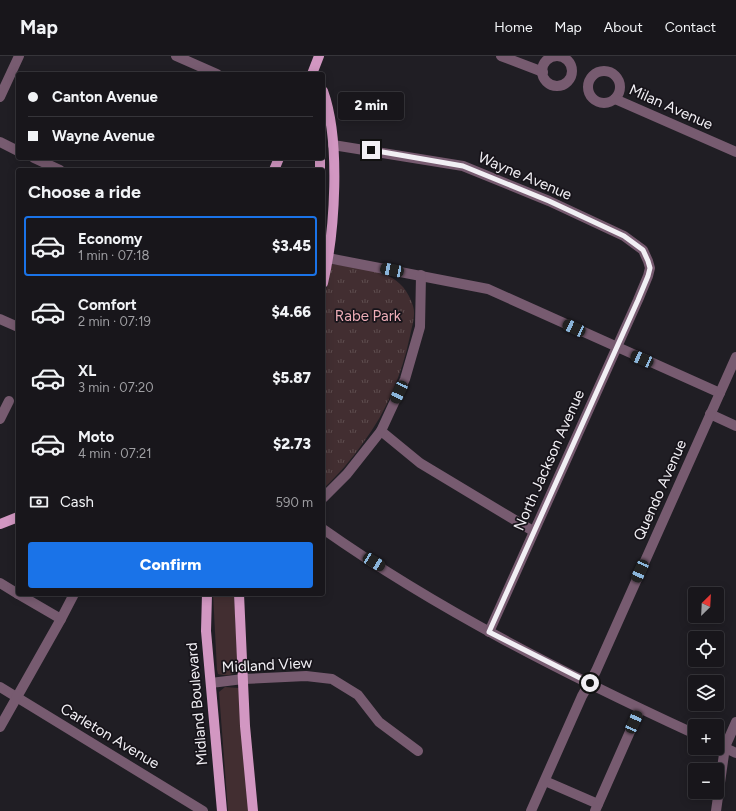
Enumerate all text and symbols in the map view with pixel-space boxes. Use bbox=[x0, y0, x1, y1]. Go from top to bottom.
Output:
text: Map bbox=[20, 16, 58, 39]
text: Home bbox=[494, 19, 533, 36]
text: Map bbox=[555, 19, 582, 36]
text: About bbox=[604, 19, 643, 36]
text: Contact bbox=[665, 19, 716, 36]
street label: Milan Avenue bbox=[626, 80, 716, 134]
text: Canton Avenue bbox=[52, 88, 158, 106]
callout: 2 min bbox=[338, 92, 404, 120]
text: 2 min bbox=[354, 98, 388, 113]
text: Wayne Avenue bbox=[52, 127, 155, 145]
route end bbox=[362, 141, 380, 159]
street label: Wayne Avenue bbox=[475, 148, 575, 204]
text: Choose a ride bbox=[28, 181, 141, 203]
icon: car bbox=[30, 228, 66, 264]
text: Economy bbox=[78, 230, 143, 248]
text: $3.45 bbox=[272, 237, 311, 255]
text: 1 min · 07:18 bbox=[78, 248, 150, 263]
car bbox=[379, 262, 405, 278]
icon: car bbox=[30, 294, 66, 330]
text: Comfort bbox=[78, 296, 137, 314]
text: $4.66 bbox=[272, 303, 311, 321]
park label: Rabe Park bbox=[335, 307, 402, 325]
text: 2 min · 07:19 bbox=[78, 314, 151, 329]
car bbox=[561, 317, 587, 339]
car bbox=[629, 349, 655, 369]
icon: car bbox=[30, 360, 66, 396]
text: XL bbox=[78, 362, 96, 380]
text: $5.87 bbox=[272, 369, 311, 387]
car bbox=[388, 379, 410, 405]
text: 3 min · 07:20 bbox=[78, 380, 154, 395]
street label: North Jackson Avenue bbox=[510, 387, 588, 533]
icon: car bbox=[30, 426, 66, 462]
text: Moto bbox=[78, 428, 114, 446]
text: $2.73 bbox=[273, 435, 311, 453]
street label: Quendo Avenue bbox=[630, 437, 690, 543]
text: 4 min · 07:21 bbox=[78, 446, 152, 461]
icon: cash bbox=[28, 491, 50, 513]
text: Cash bbox=[60, 493, 94, 511]
text: 590 m bbox=[276, 495, 313, 510]
button: Confirm bbox=[28, 542, 313, 588]
car bbox=[361, 551, 387, 573]
car bbox=[630, 558, 650, 584]
north arrow bbox=[688, 587, 724, 623]
map controls bbox=[688, 587, 724, 799]
button: locate bbox=[688, 631, 724, 667]
street label: Midland Boulevard bbox=[183, 642, 211, 766]
street label: Midland View bbox=[221, 654, 313, 676]
route start bbox=[581, 674, 599, 692]
button: layers bbox=[688, 675, 724, 711]
street label: Carleton Avenue bbox=[57, 699, 163, 773]
car bbox=[624, 709, 644, 735]
button: + bbox=[688, 719, 724, 755]
button: − bbox=[688, 763, 724, 799]

